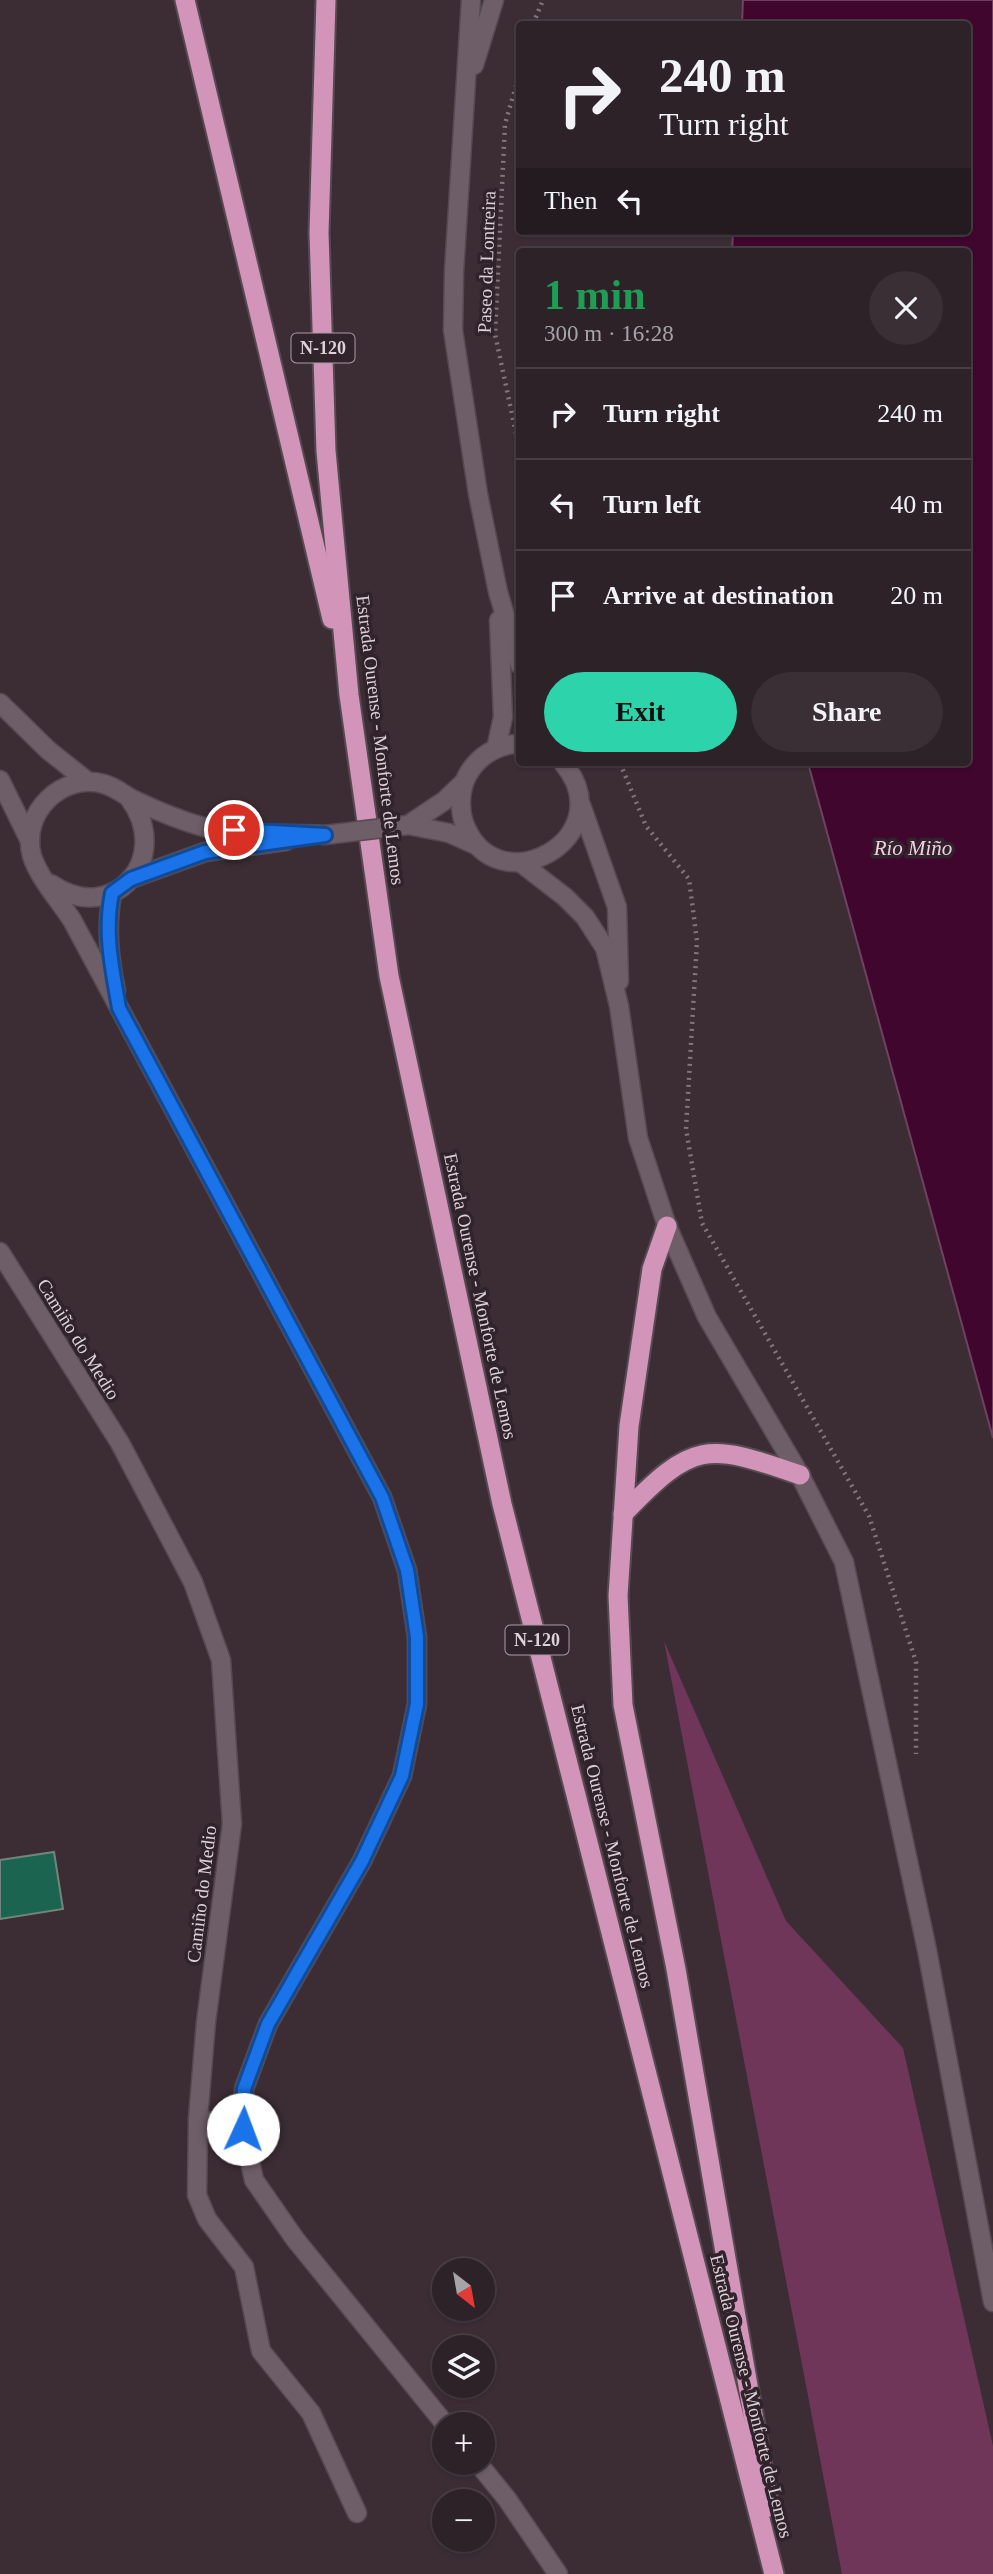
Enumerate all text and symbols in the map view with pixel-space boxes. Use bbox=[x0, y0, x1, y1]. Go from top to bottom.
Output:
text: 240 m bbox=[659, 48, 786, 103]
icon: right bbox=[544, 49, 635, 140]
text: Turn right bbox=[659, 106, 789, 142]
icon: left bbox=[611, 182, 649, 220]
text: Then bbox=[544, 186, 597, 215]
street label: Paseo da Lontreira bbox=[474, 190, 499, 334]
button: close bbox=[869, 271, 943, 345]
text: 1 min bbox=[544, 272, 646, 318]
text: 300 m · 16:28 bbox=[544, 321, 674, 346]
road number: N-120 bbox=[292, 334, 354, 362]
icon: right bbox=[544, 395, 582, 433]
text: Turn right bbox=[603, 399, 720, 428]
text: 240 m bbox=[877, 399, 943, 428]
icon: left bbox=[544, 486, 582, 524]
text: Turn left bbox=[603, 490, 701, 519]
text: 40 m bbox=[890, 490, 943, 519]
icon: arrive bbox=[544, 577, 582, 615]
text: Arrive at destination bbox=[603, 581, 834, 610]
text: 20 m bbox=[890, 581, 943, 610]
street label: Estrada Ourense - Monforte de Lemos bbox=[352, 594, 409, 886]
button: Exit bbox=[544, 672, 737, 752]
button: Share bbox=[751, 672, 943, 752]
pin bbox=[204, 800, 264, 860]
icon: arrive bbox=[215, 811, 253, 849]
water label: Río Miño bbox=[873, 836, 952, 860]
street label: Estrada Ourense - Monforte de Lemos bbox=[440, 1151, 521, 1441]
street label: Camiño do Medio bbox=[33, 1275, 124, 1403]
road number: N-120 bbox=[505, 1625, 568, 1654]
street label: Estrada Ourense - Monforte de Lemos bbox=[567, 1702, 658, 1990]
street label: Camiño do Medio bbox=[183, 1824, 220, 1964]
position arrow bbox=[206, 2092, 280, 2166]
street label: Estrada Ourense - Monforte de Lemos bbox=[706, 2252, 797, 2540]
north arrow bbox=[432, 2258, 495, 2320]
map controls bbox=[432, 2258, 495, 2552]
button: layers bbox=[432, 2335, 495, 2398]
button: + bbox=[432, 2412, 495, 2475]
button: − bbox=[432, 2489, 495, 2552]

